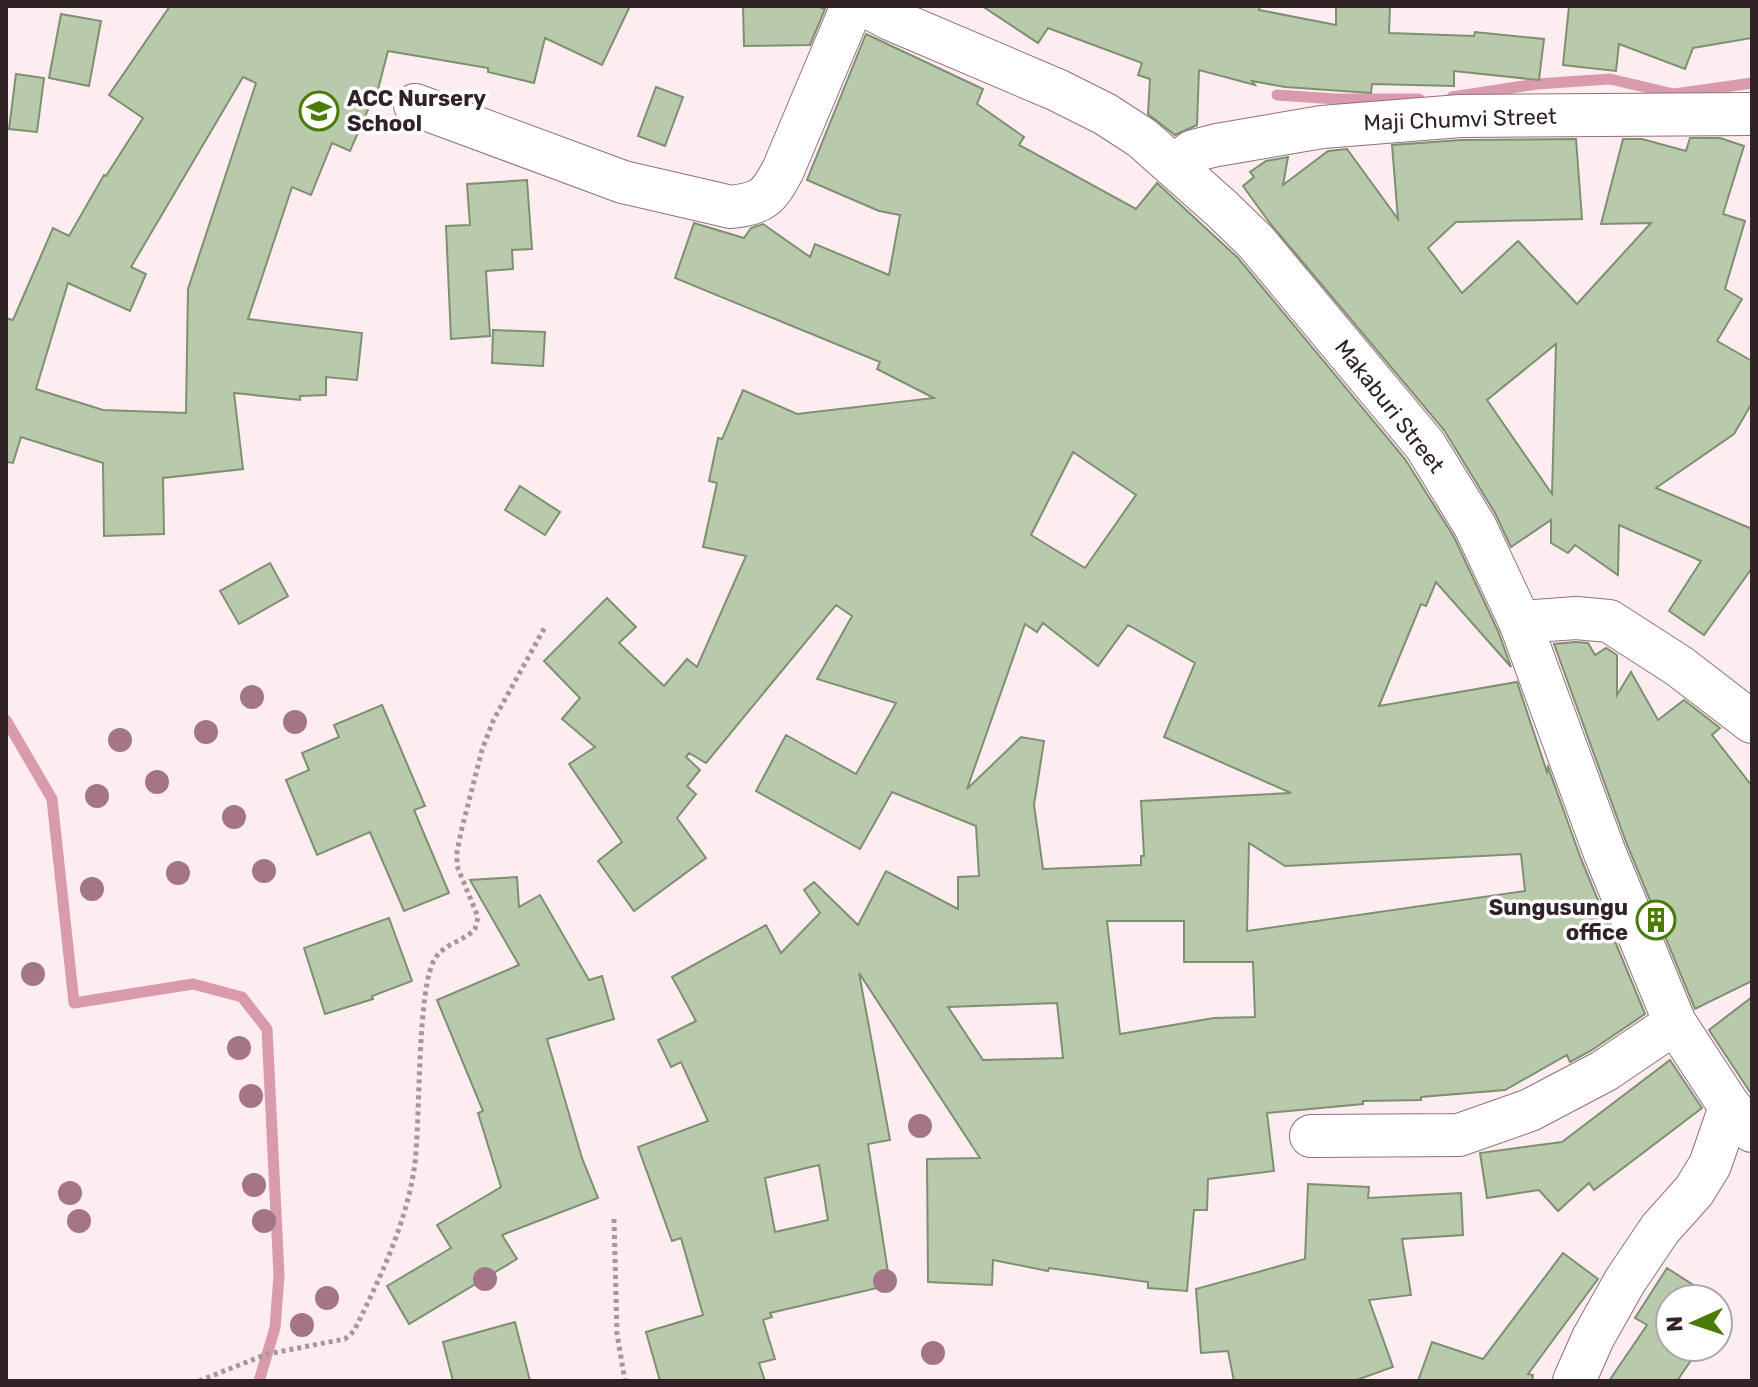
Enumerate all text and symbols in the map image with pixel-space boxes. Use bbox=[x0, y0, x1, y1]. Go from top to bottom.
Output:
place label: ACC Nursery School bbox=[347, 85, 486, 137]
school or university icon: ACC Nursery School bbox=[298, 90, 340, 132]
street label: Maji Chumvi Street bbox=[1363, 103, 1557, 136]
street label: Makaburi Street bbox=[1329, 334, 1450, 479]
place label: Sungusungu office bbox=[1489, 894, 1628, 946]
building icon: Sungusungu office bbox=[1635, 899, 1677, 941]
north arrow bbox=[1654, 1283, 1734, 1363]
text: N bbox=[1661, 1315, 1688, 1333]

